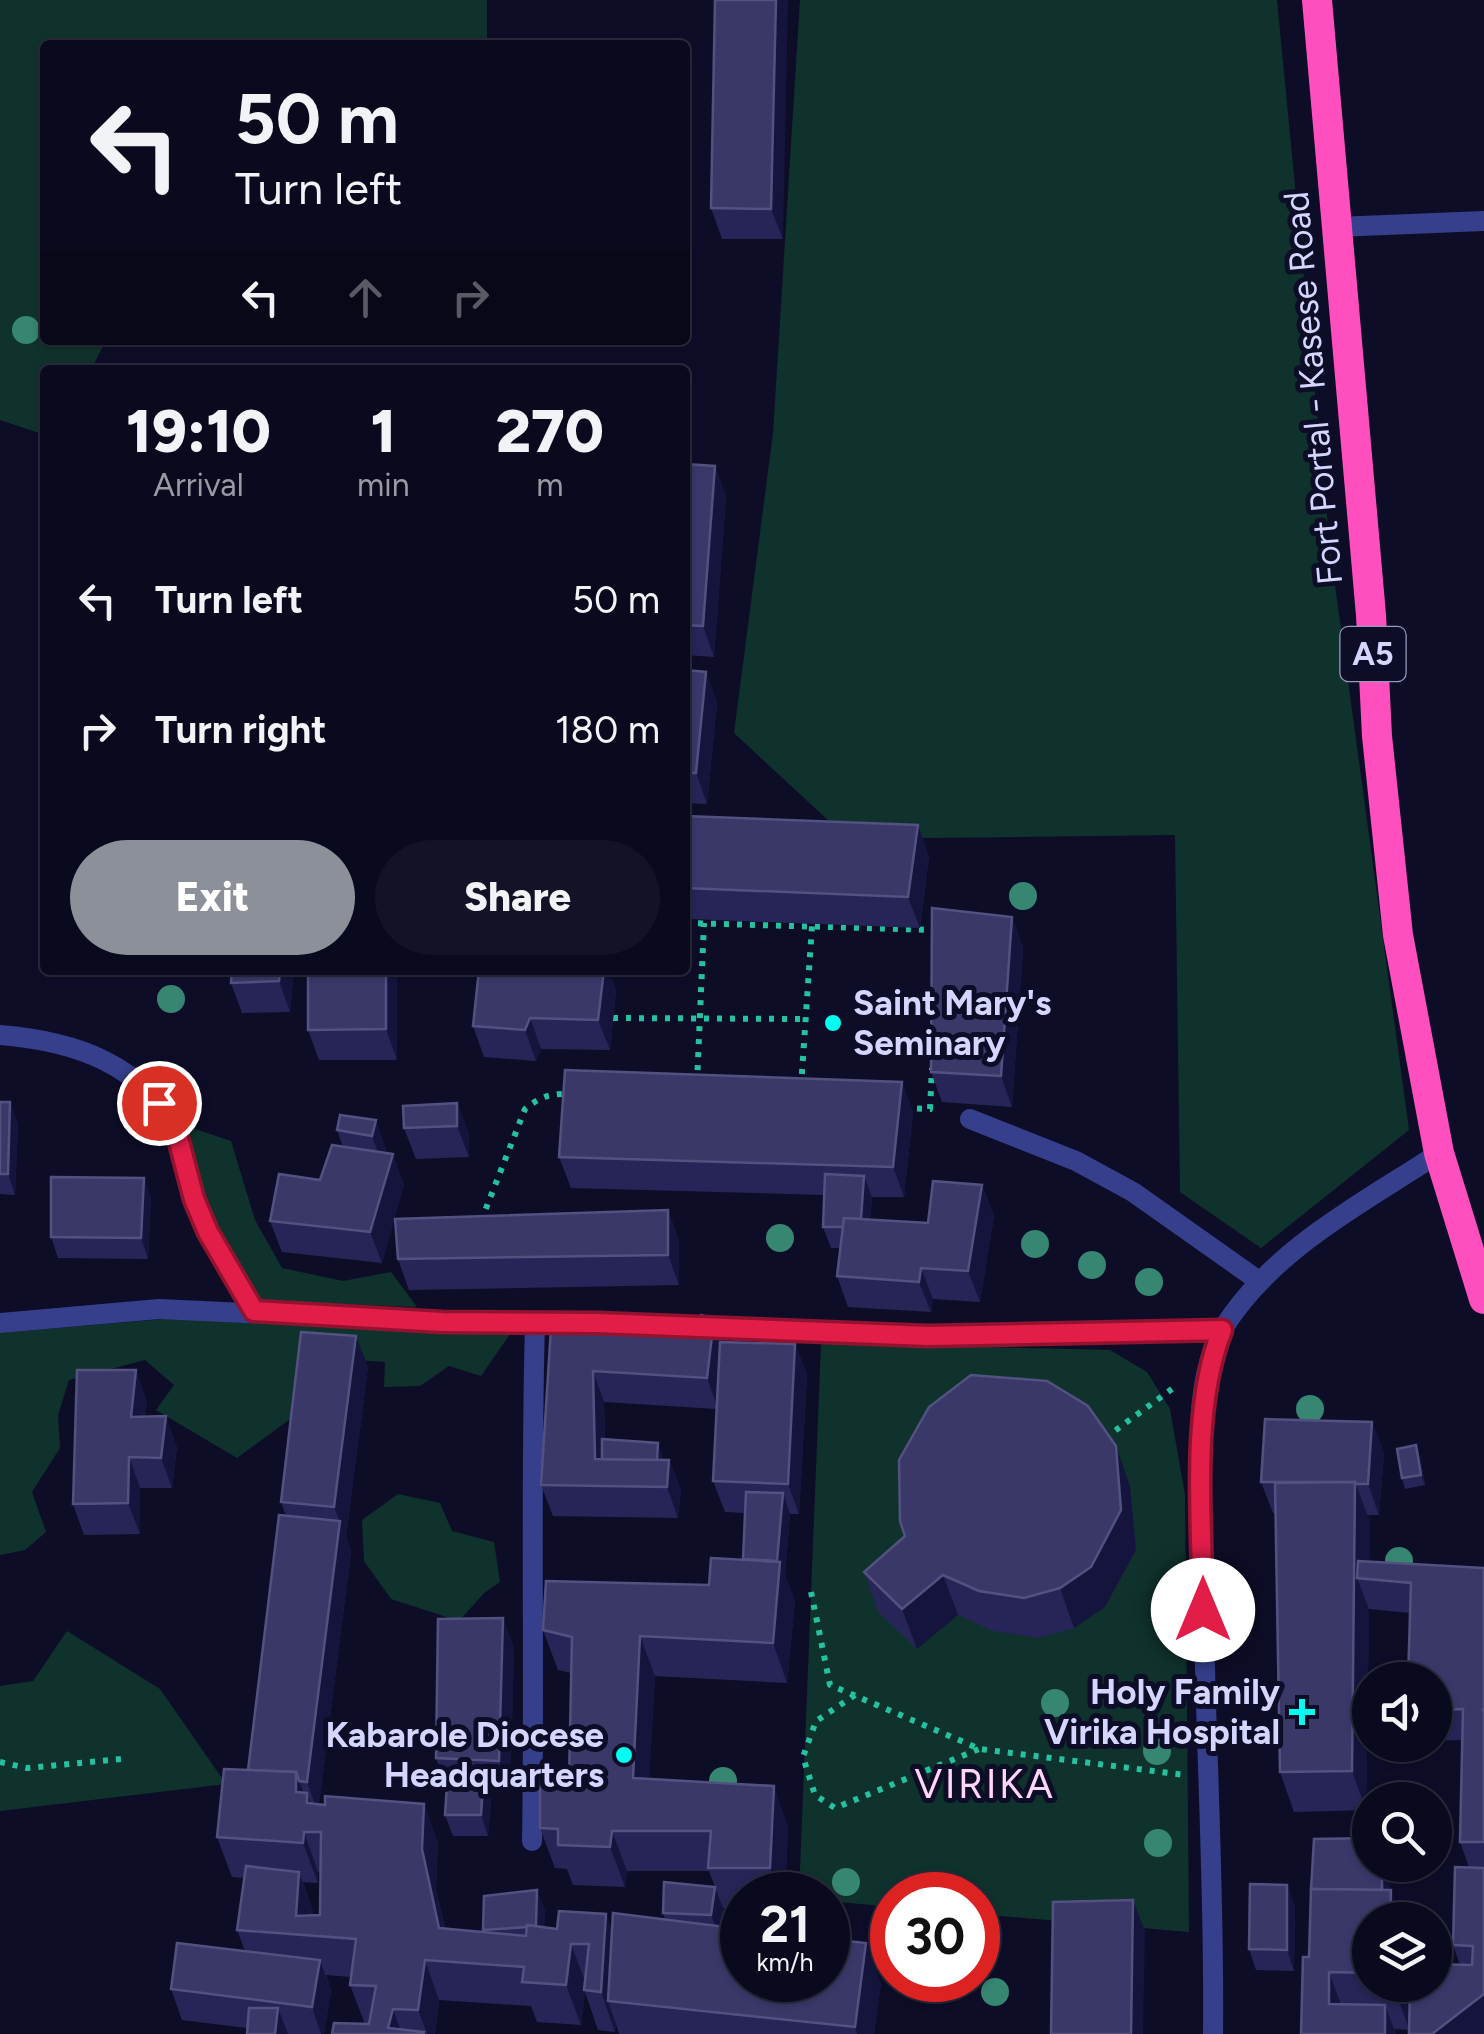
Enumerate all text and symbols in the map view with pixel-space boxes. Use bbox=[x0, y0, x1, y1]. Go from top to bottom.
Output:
text: 50 m bbox=[235, 76, 399, 161]
icon: left bbox=[70, 80, 200, 210]
text: Turn left bbox=[235, 161, 402, 215]
street label: Fort Portal - Kasese Road bbox=[1275, 190, 1351, 586]
icon: left bbox=[233, 270, 288, 325]
icon: ahead bbox=[338, 270, 393, 325]
icon: right bbox=[443, 270, 498, 325]
text: 19:10 bbox=[126, 395, 271, 467]
text: 1 bbox=[371, 395, 396, 467]
text: 270 bbox=[496, 395, 604, 467]
text: Arrival bbox=[153, 466, 244, 504]
text: min bbox=[357, 466, 410, 504]
text: m bbox=[536, 466, 563, 504]
icon: left bbox=[70, 573, 125, 628]
text: Turn left bbox=[155, 577, 303, 623]
text: 50 m bbox=[572, 577, 660, 623]
road number: A5 bbox=[1340, 627, 1406, 681]
icon: right bbox=[70, 703, 125, 758]
text: Turn right bbox=[155, 707, 327, 753]
text: 180 m bbox=[555, 707, 660, 753]
button: Exit bbox=[70, 840, 355, 955]
button: Share bbox=[375, 840, 660, 955]
place label: Saint Mary's Seminary bbox=[853, 982, 1051, 1064]
marker: Saint Mary's Seminary bbox=[822, 1012, 844, 1034]
pin bbox=[117, 1061, 202, 1146]
icon: arrive bbox=[132, 1076, 187, 1131]
position arrow bbox=[1151, 1558, 1255, 1662]
map controls bbox=[1352, 1662, 1452, 2002]
button: sound bbox=[1352, 1662, 1452, 1762]
place label: Holy Family Virika Hospital bbox=[1044, 1671, 1281, 1753]
marker: Holy Family Virika Hospital bbox=[1289, 1699, 1315, 1725]
place label: Kabarole Diocese Headquarters bbox=[325, 1714, 604, 1796]
marker: Kabarole Diocese Headquarters bbox=[613, 1744, 635, 1766]
district label: VIRIKA bbox=[915, 1760, 1055, 1808]
button: search bbox=[1352, 1782, 1452, 1882]
speed limit sign: 30 bbox=[870, 1872, 1000, 2002]
text: 21 bbox=[760, 1894, 810, 1955]
button: layers bbox=[1352, 1902, 1452, 2002]
text: km/h bbox=[756, 1947, 814, 1977]

